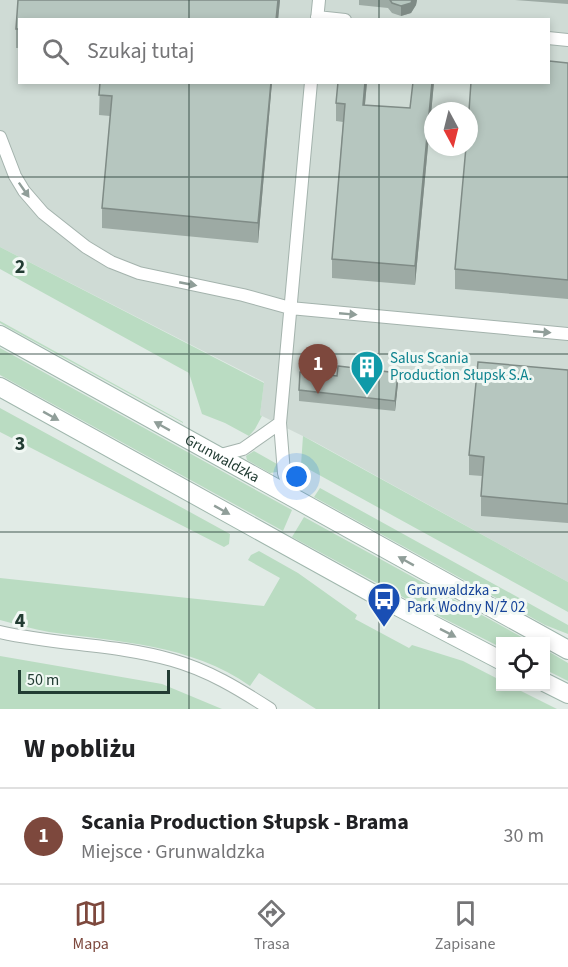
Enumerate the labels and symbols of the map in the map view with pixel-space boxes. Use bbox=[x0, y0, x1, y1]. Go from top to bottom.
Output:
north arrow bbox=[424, 102, 478, 156]
one-way arrow bbox=[18, 181, 30, 197]
text: 2 bbox=[15, 253, 25, 281]
one-way arrow bbox=[179, 280, 198, 289]
one-way arrow bbox=[338, 309, 357, 319]
one-way arrow bbox=[533, 327, 552, 337]
pin: 1 bbox=[298, 344, 338, 394]
place label: Salus Scania Production Słupsk S.A. bbox=[390, 348, 532, 386]
building icon: Salus Scania Production Słupsk S.A. bbox=[349, 349, 385, 396]
one-way arrow bbox=[43, 410, 59, 421]
one-way arrow bbox=[154, 421, 171, 431]
street label: Grunwaldzka bbox=[181, 429, 263, 488]
text: 3 bbox=[15, 430, 25, 458]
your location bbox=[282, 462, 311, 491]
one-way arrow bbox=[213, 505, 230, 515]
one-way arrow bbox=[397, 556, 414, 566]
place label: Grunwaldzka - Park Wodny N/Ż 02 bbox=[407, 580, 525, 618]
bus stop icon: Grunwaldzka - Park Wodny N/Ż 02 bbox=[366, 581, 402, 628]
text: 4 bbox=[15, 607, 26, 635]
one-way arrow bbox=[440, 629, 457, 638]
scale bar bbox=[18, 667, 170, 694]

